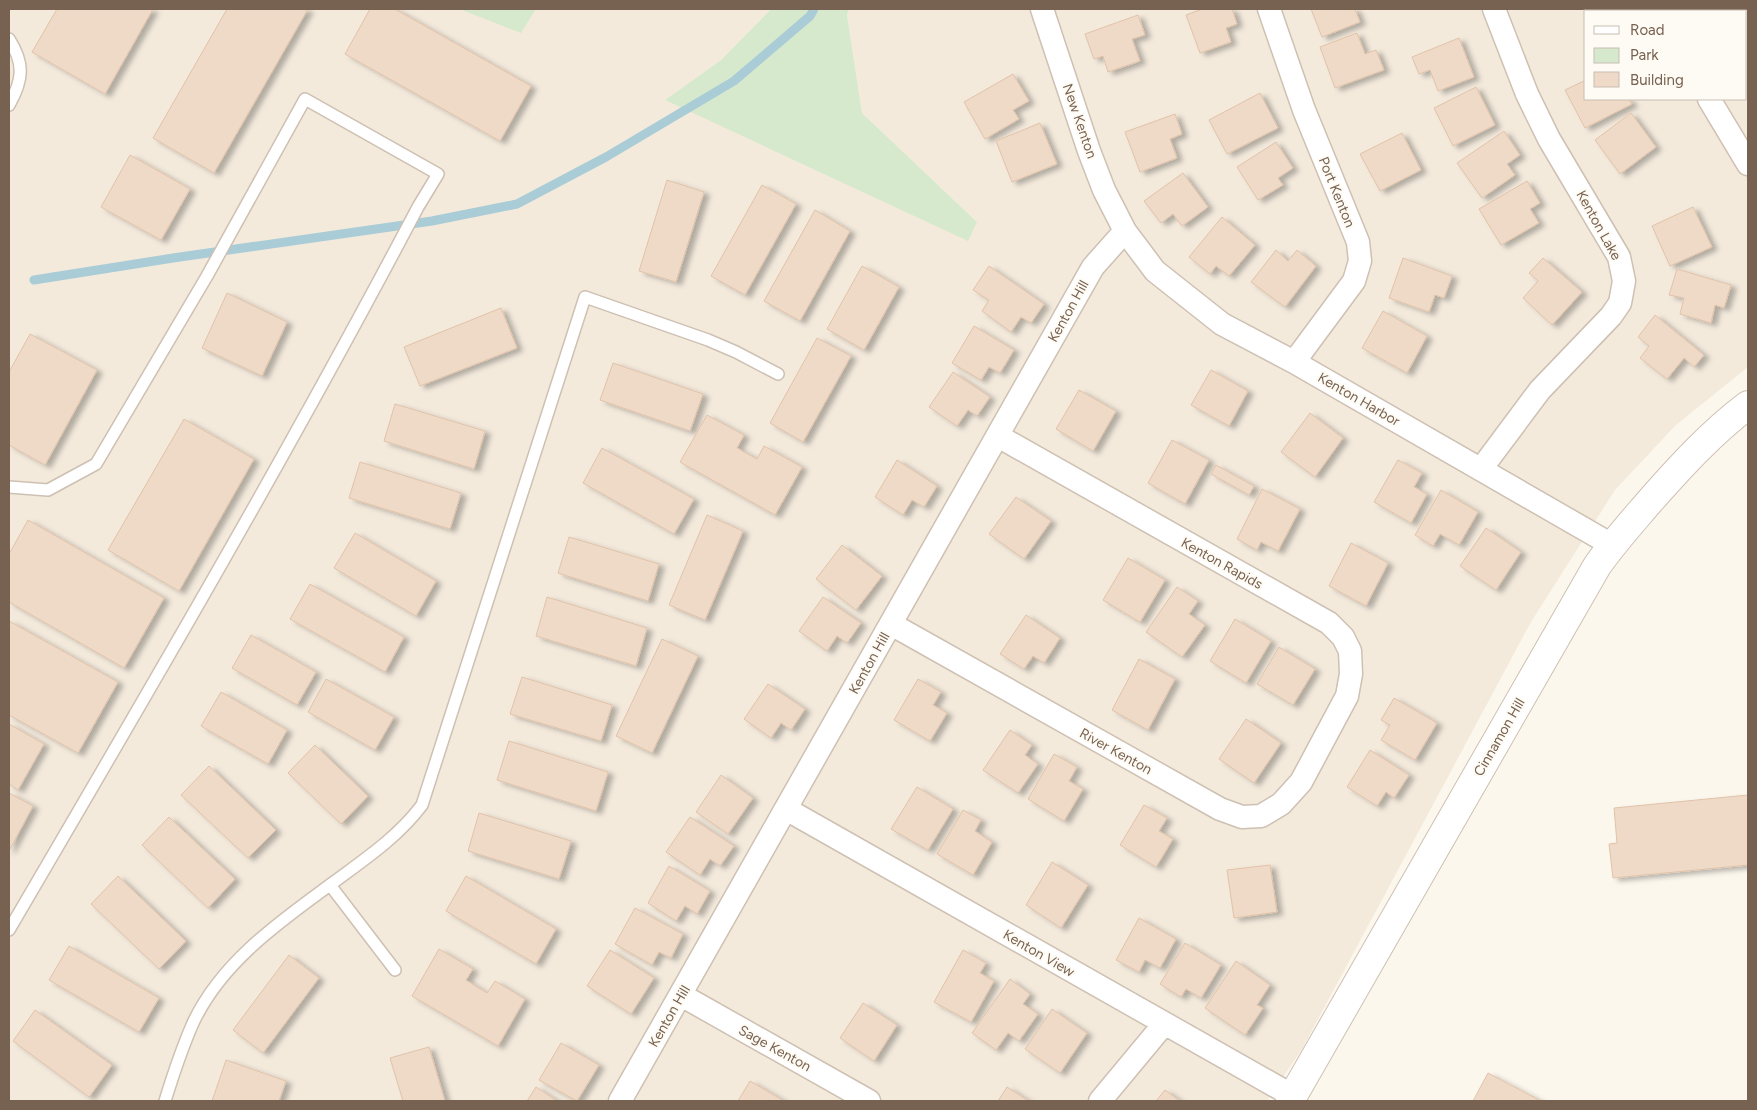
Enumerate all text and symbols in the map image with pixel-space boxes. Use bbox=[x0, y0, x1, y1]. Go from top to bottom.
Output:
legend bbox=[1584, 10, 1747, 100]
text: Road bbox=[1630, 21, 1665, 39]
text: Park bbox=[1630, 46, 1659, 64]
text: Building bbox=[1630, 71, 1684, 89]
street label: New Kenton bbox=[1059, 82, 1100, 161]
street label: Port Kenton bbox=[1315, 154, 1358, 230]
street label: Kenton Lake bbox=[1572, 187, 1625, 263]
street label: Kenton Hill bbox=[1044, 277, 1092, 345]
street label: Kenton Harbor bbox=[1315, 369, 1403, 430]
street label: Kenton Rapids bbox=[1178, 534, 1266, 593]
street label: Kenton Hill bbox=[845, 629, 893, 697]
street label: Cinnamon Hill bbox=[1470, 695, 1529, 779]
street label: River Kenton bbox=[1077, 725, 1155, 778]
street label: Kenton View bbox=[1000, 926, 1078, 981]
street label: Kenton Hill bbox=[645, 982, 694, 1050]
street label: Sage Kenton bbox=[736, 1022, 814, 1075]

